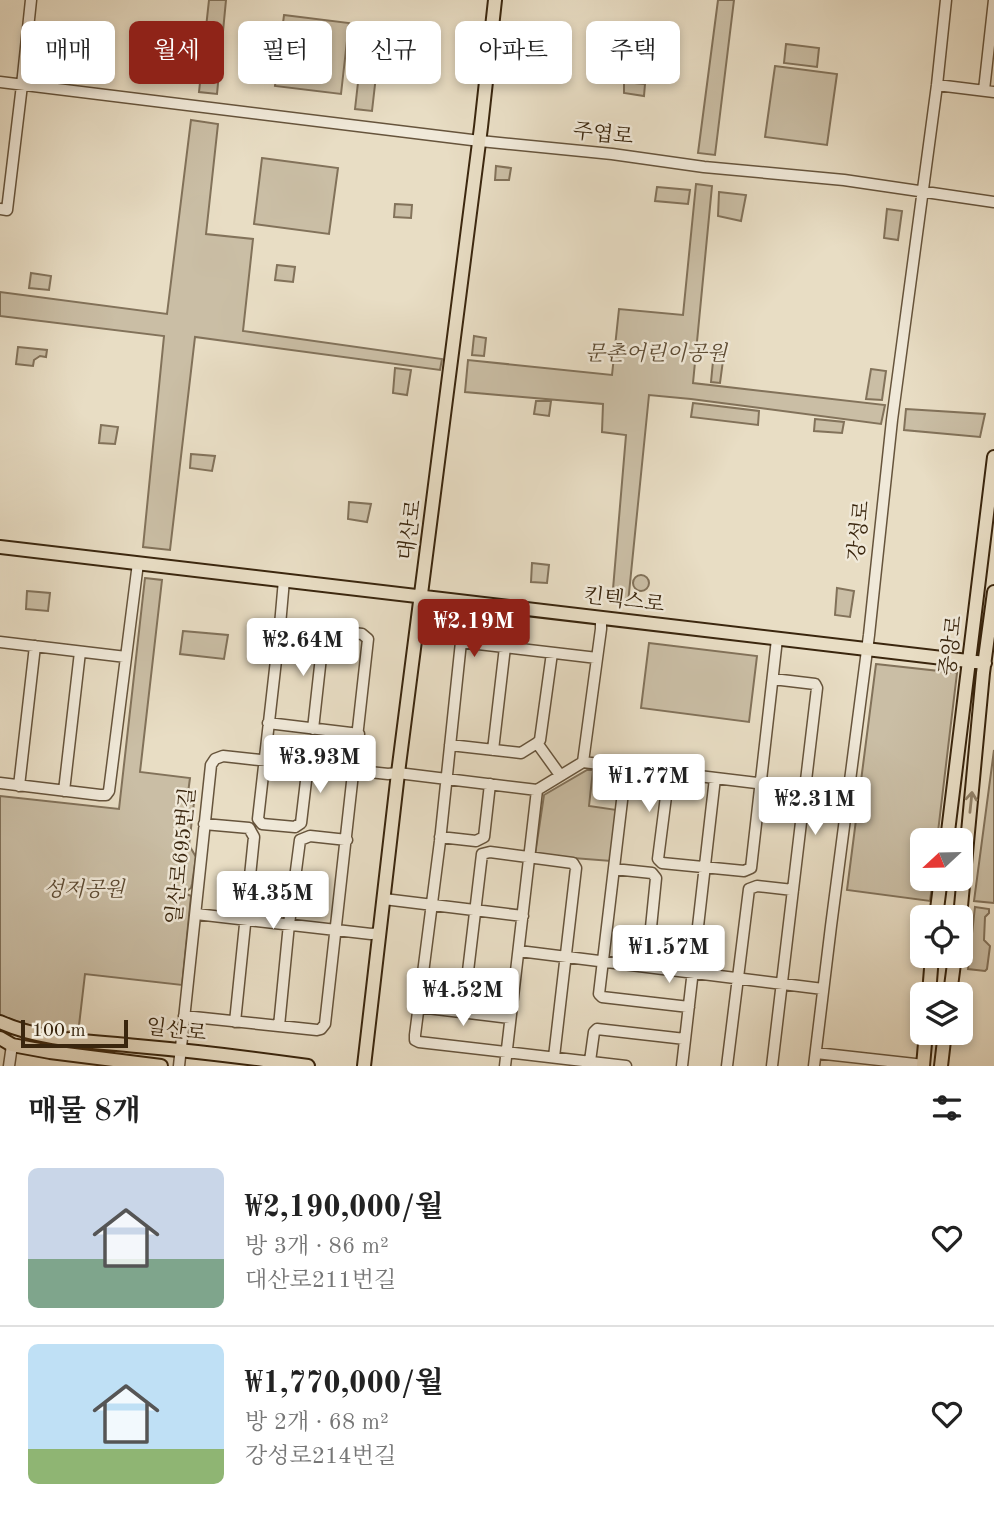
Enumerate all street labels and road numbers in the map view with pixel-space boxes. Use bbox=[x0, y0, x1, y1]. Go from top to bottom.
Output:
street label: 주엽로 bbox=[572, 119, 635, 149]
street label: 대산로 bbox=[394, 498, 426, 562]
street label: 강성로 bbox=[844, 499, 874, 562]
street label: 킨텍스로 bbox=[582, 584, 666, 616]
street label: 중앙로 bbox=[936, 614, 966, 677]
street label: 일산로695번길 bbox=[162, 786, 200, 926]
street label: 일산로 bbox=[145, 1015, 208, 1045]

